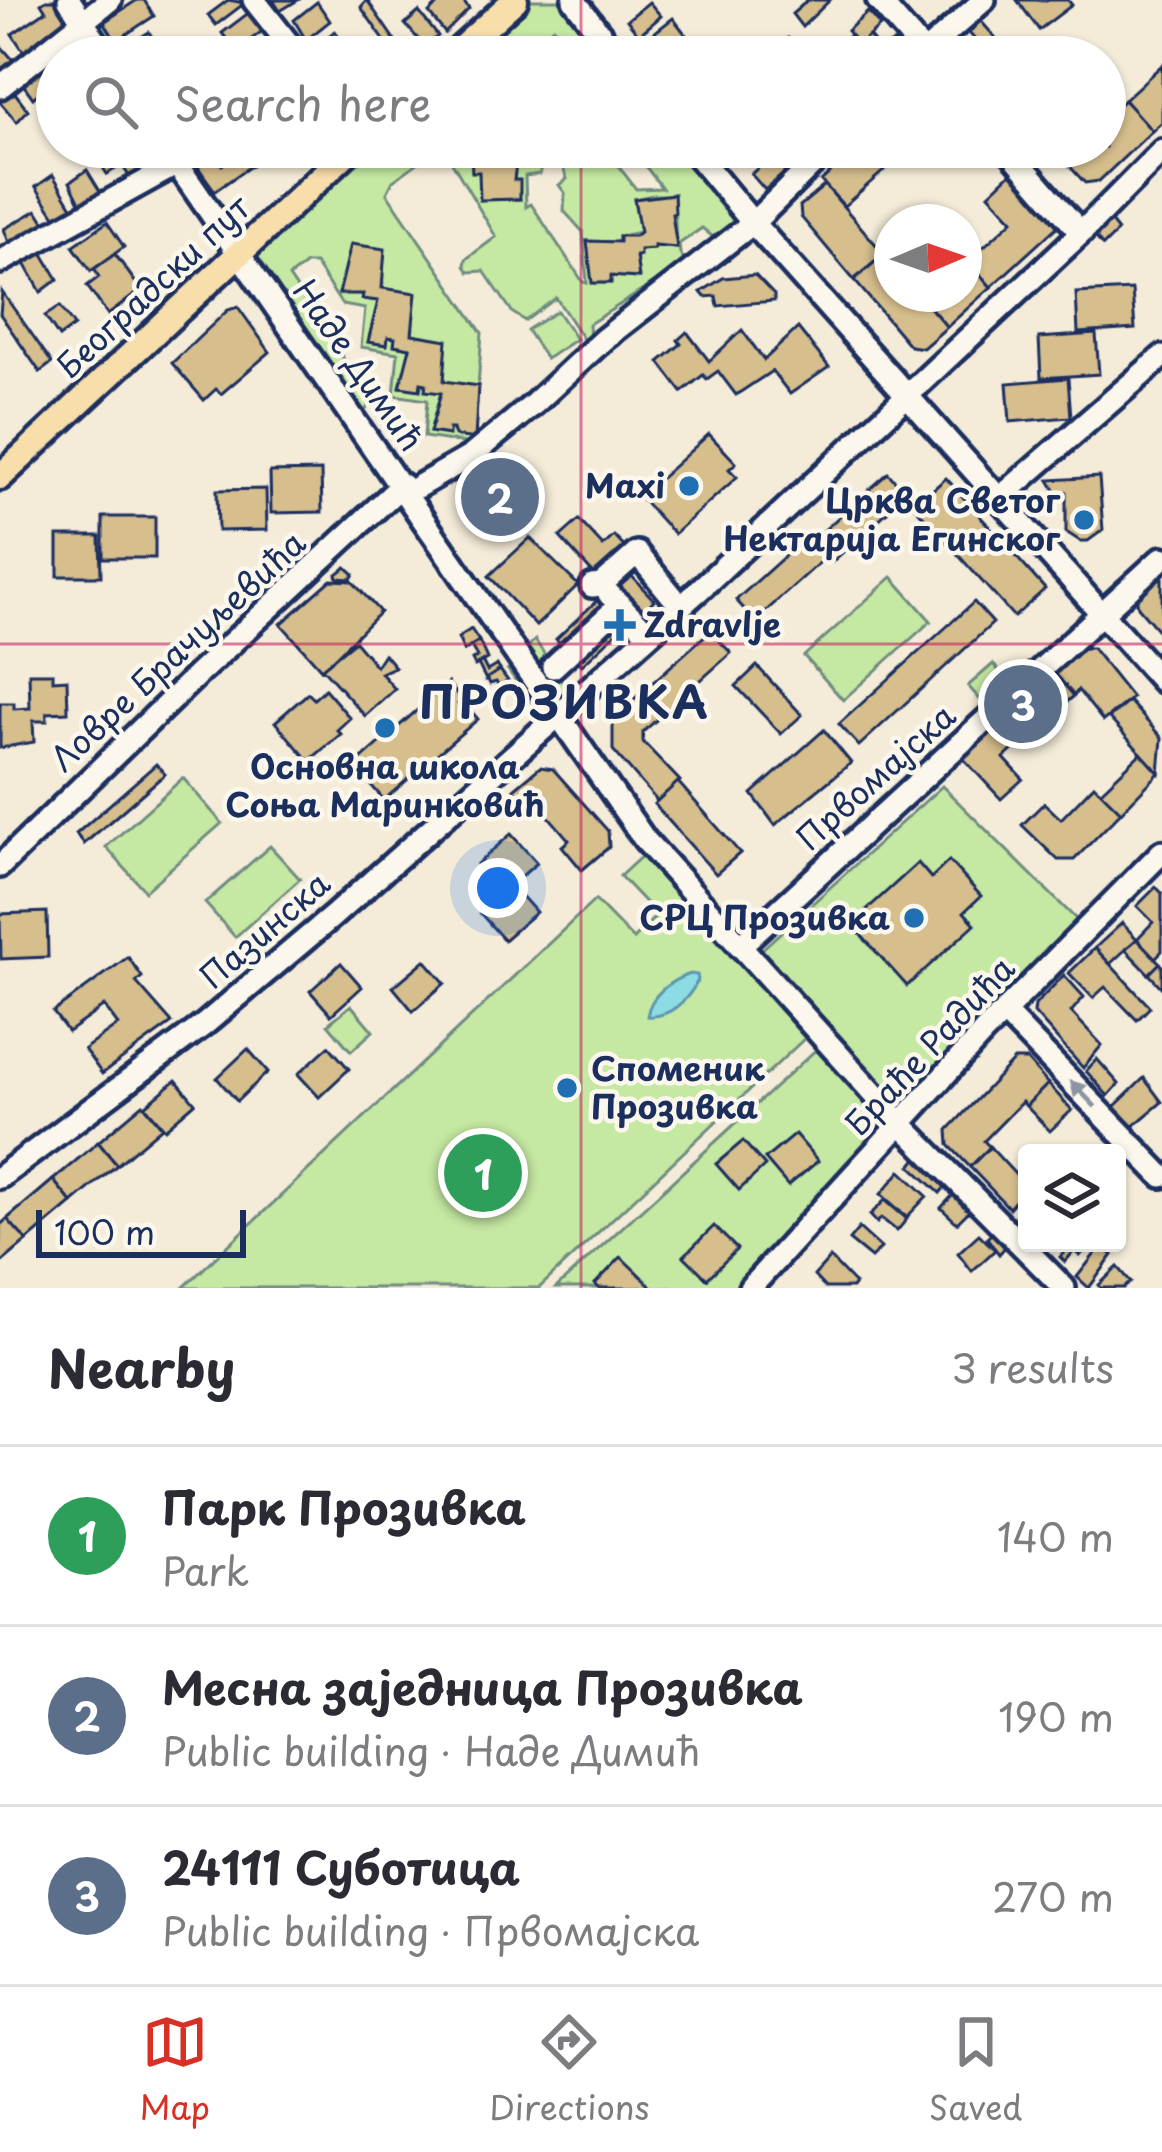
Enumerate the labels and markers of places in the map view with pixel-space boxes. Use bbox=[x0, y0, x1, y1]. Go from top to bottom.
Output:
pin: 2 bbox=[461, 452, 539, 542]
place label: Maxi bbox=[585, 459, 665, 509]
marker: Maxi bbox=[676, 473, 702, 499]
place label: Црква Светог Нектарија Егинског bbox=[724, 474, 1061, 562]
marker: Црква Светог Нектарија Егинског bbox=[1071, 507, 1097, 533]
place label: Zdravlje bbox=[644, 598, 781, 648]
marker: Zdravlje bbox=[607, 612, 633, 638]
pin: 3 bbox=[984, 659, 1062, 749]
marker: Основна школа Соња Маринковић bbox=[372, 715, 398, 741]
place label: Основна школа Соња Маринковић bbox=[225, 740, 545, 828]
place label: СРЦ Прозивка bbox=[639, 891, 891, 941]
marker: СРЦ Прозивка bbox=[901, 905, 927, 931]
place label: Споменик Прозивка bbox=[591, 1042, 766, 1130]
marker: Споменик Прозивка bbox=[554, 1075, 580, 1101]
pin: 1 bbox=[444, 1128, 522, 1218]

